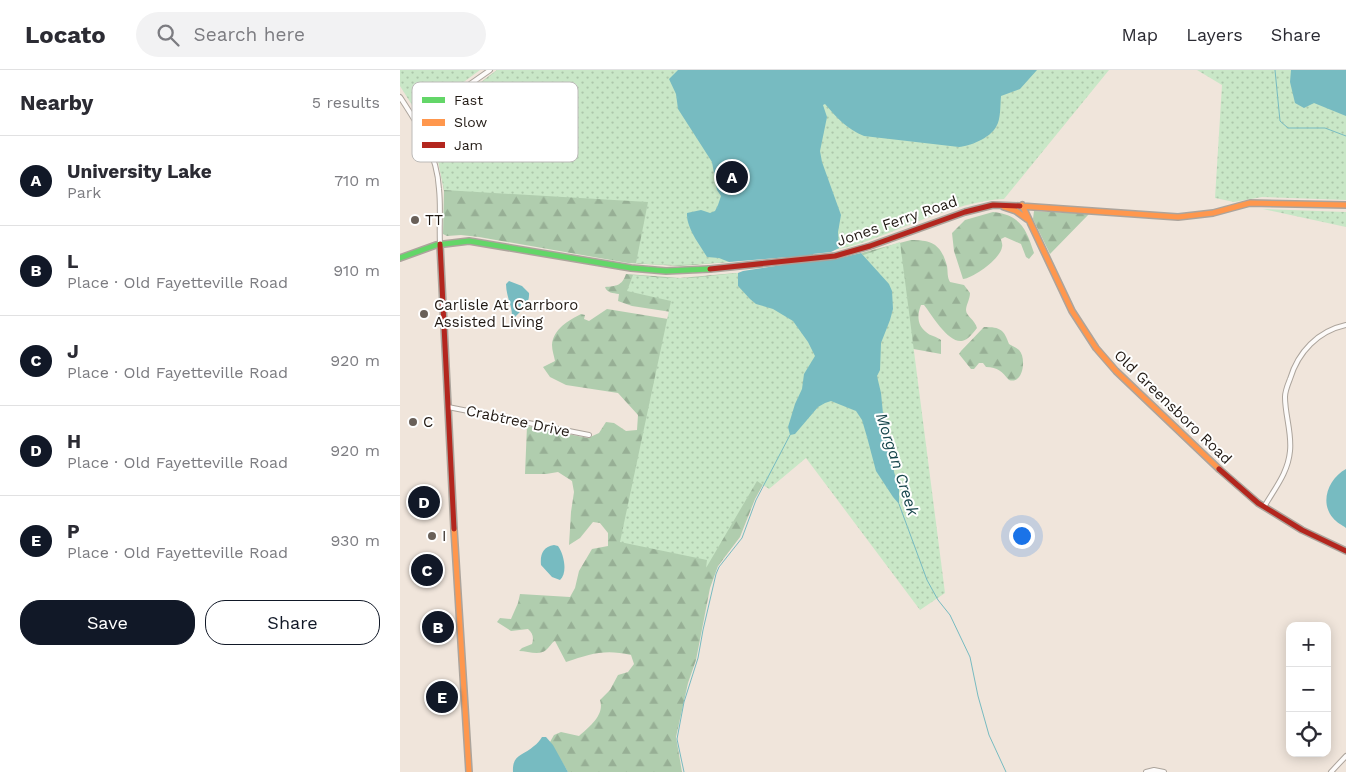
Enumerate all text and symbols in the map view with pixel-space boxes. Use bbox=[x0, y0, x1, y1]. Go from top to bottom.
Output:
search box bbox=[136, 12, 486, 57]
text: Locato bbox=[25, 21, 106, 49]
icon: search bbox=[154, 21, 182, 49]
text: Search here bbox=[194, 23, 305, 46]
text: Map bbox=[1121, 24, 1158, 45]
text: Layers bbox=[1186, 24, 1243, 45]
text: Share bbox=[1271, 24, 1321, 45]
legend bbox=[412, 82, 578, 162]
text: Nearby bbox=[20, 90, 93, 115]
text: Fast bbox=[454, 92, 483, 108]
text: 5 results bbox=[312, 93, 380, 112]
text: Slow bbox=[454, 114, 487, 130]
text: Jam bbox=[454, 137, 483, 153]
pin: A bbox=[716, 158, 748, 196]
text: University Lake bbox=[67, 160, 212, 183]
text: A bbox=[31, 171, 41, 190]
text: 710 m bbox=[334, 171, 380, 190]
text: Park bbox=[67, 183, 101, 202]
street label: Jones Ferry Road bbox=[834, 192, 960, 250]
place label: TT bbox=[425, 211, 443, 229]
marker: TT bbox=[409, 214, 421, 226]
text: L bbox=[67, 250, 78, 273]
text: B bbox=[31, 261, 41, 280]
text: 910 m bbox=[333, 261, 380, 280]
text: Place · Old Fayetteville Road bbox=[67, 273, 288, 292]
place label: Carlisle At Carrboro Assisted Living bbox=[434, 296, 578, 331]
marker: Carlisle At Carrboro Assisted Living bbox=[418, 308, 430, 320]
text: J bbox=[67, 340, 79, 363]
street label: Old Greensboro Road bbox=[1110, 346, 1236, 468]
text: C bbox=[31, 351, 41, 370]
text: 920 m bbox=[330, 351, 380, 370]
text: Place · Old Fayetteville Road bbox=[67, 363, 288, 382]
street label: Crabtree Drive bbox=[464, 401, 572, 441]
water label: Morgan Creek bbox=[872, 410, 923, 519]
place label: C bbox=[423, 413, 433, 431]
marker: C bbox=[407, 416, 419, 428]
text: H bbox=[67, 430, 81, 453]
text: D bbox=[30, 441, 42, 460]
text: 920 m bbox=[330, 441, 380, 460]
text: Place · Old Fayetteville Road bbox=[67, 453, 288, 472]
pin: D bbox=[408, 483, 440, 521]
text: P bbox=[67, 520, 80, 543]
your location bbox=[1009, 523, 1035, 549]
place label: I bbox=[442, 527, 446, 545]
marker: I bbox=[426, 530, 438, 542]
text: E bbox=[31, 531, 41, 550]
text: 930 m bbox=[330, 531, 380, 550]
text: Place · Old Fayetteville Road bbox=[67, 543, 288, 562]
pin: C bbox=[411, 551, 443, 589]
button: Save bbox=[20, 600, 195, 645]
button: Share bbox=[205, 600, 380, 645]
pin: B bbox=[422, 608, 454, 646]
map controls bbox=[1286, 622, 1331, 757]
button: + bbox=[1286, 622, 1331, 667]
button: − bbox=[1286, 667, 1331, 712]
pin: E bbox=[426, 678, 458, 716]
button: locate bbox=[1286, 712, 1331, 757]

